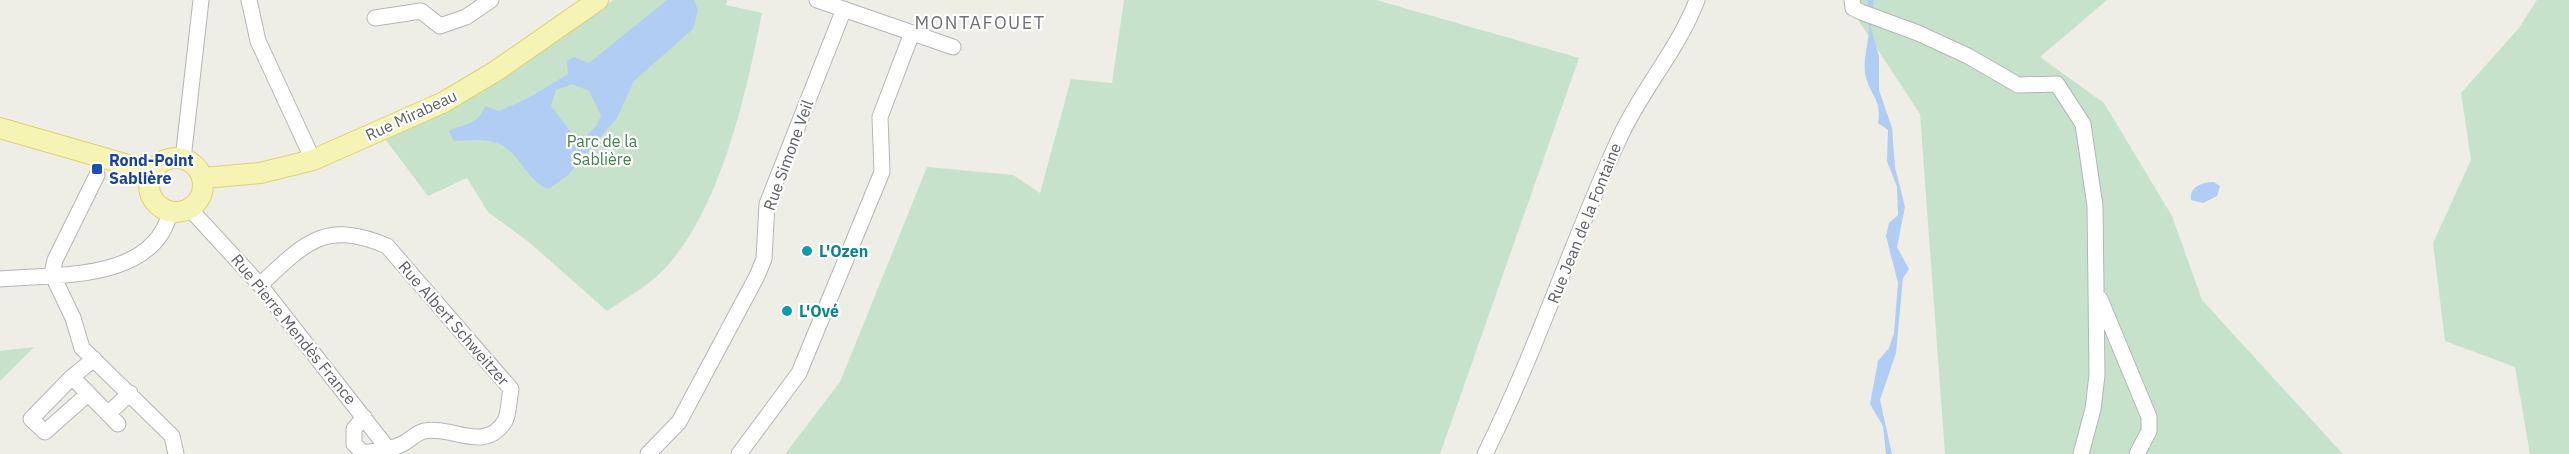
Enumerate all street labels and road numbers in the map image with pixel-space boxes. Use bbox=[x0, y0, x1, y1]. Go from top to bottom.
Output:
street label: Rue Mirabeau bbox=[362, 85, 460, 145]
street label: Rue Simone Veil bbox=[759, 97, 817, 213]
street label: Rue Jean de la Fontaine bbox=[1543, 140, 1625, 306]
street label: Rue Pierre Mendès France bbox=[227, 250, 361, 408]
street label: Rue Albert Schweitzer bbox=[394, 257, 514, 390]

